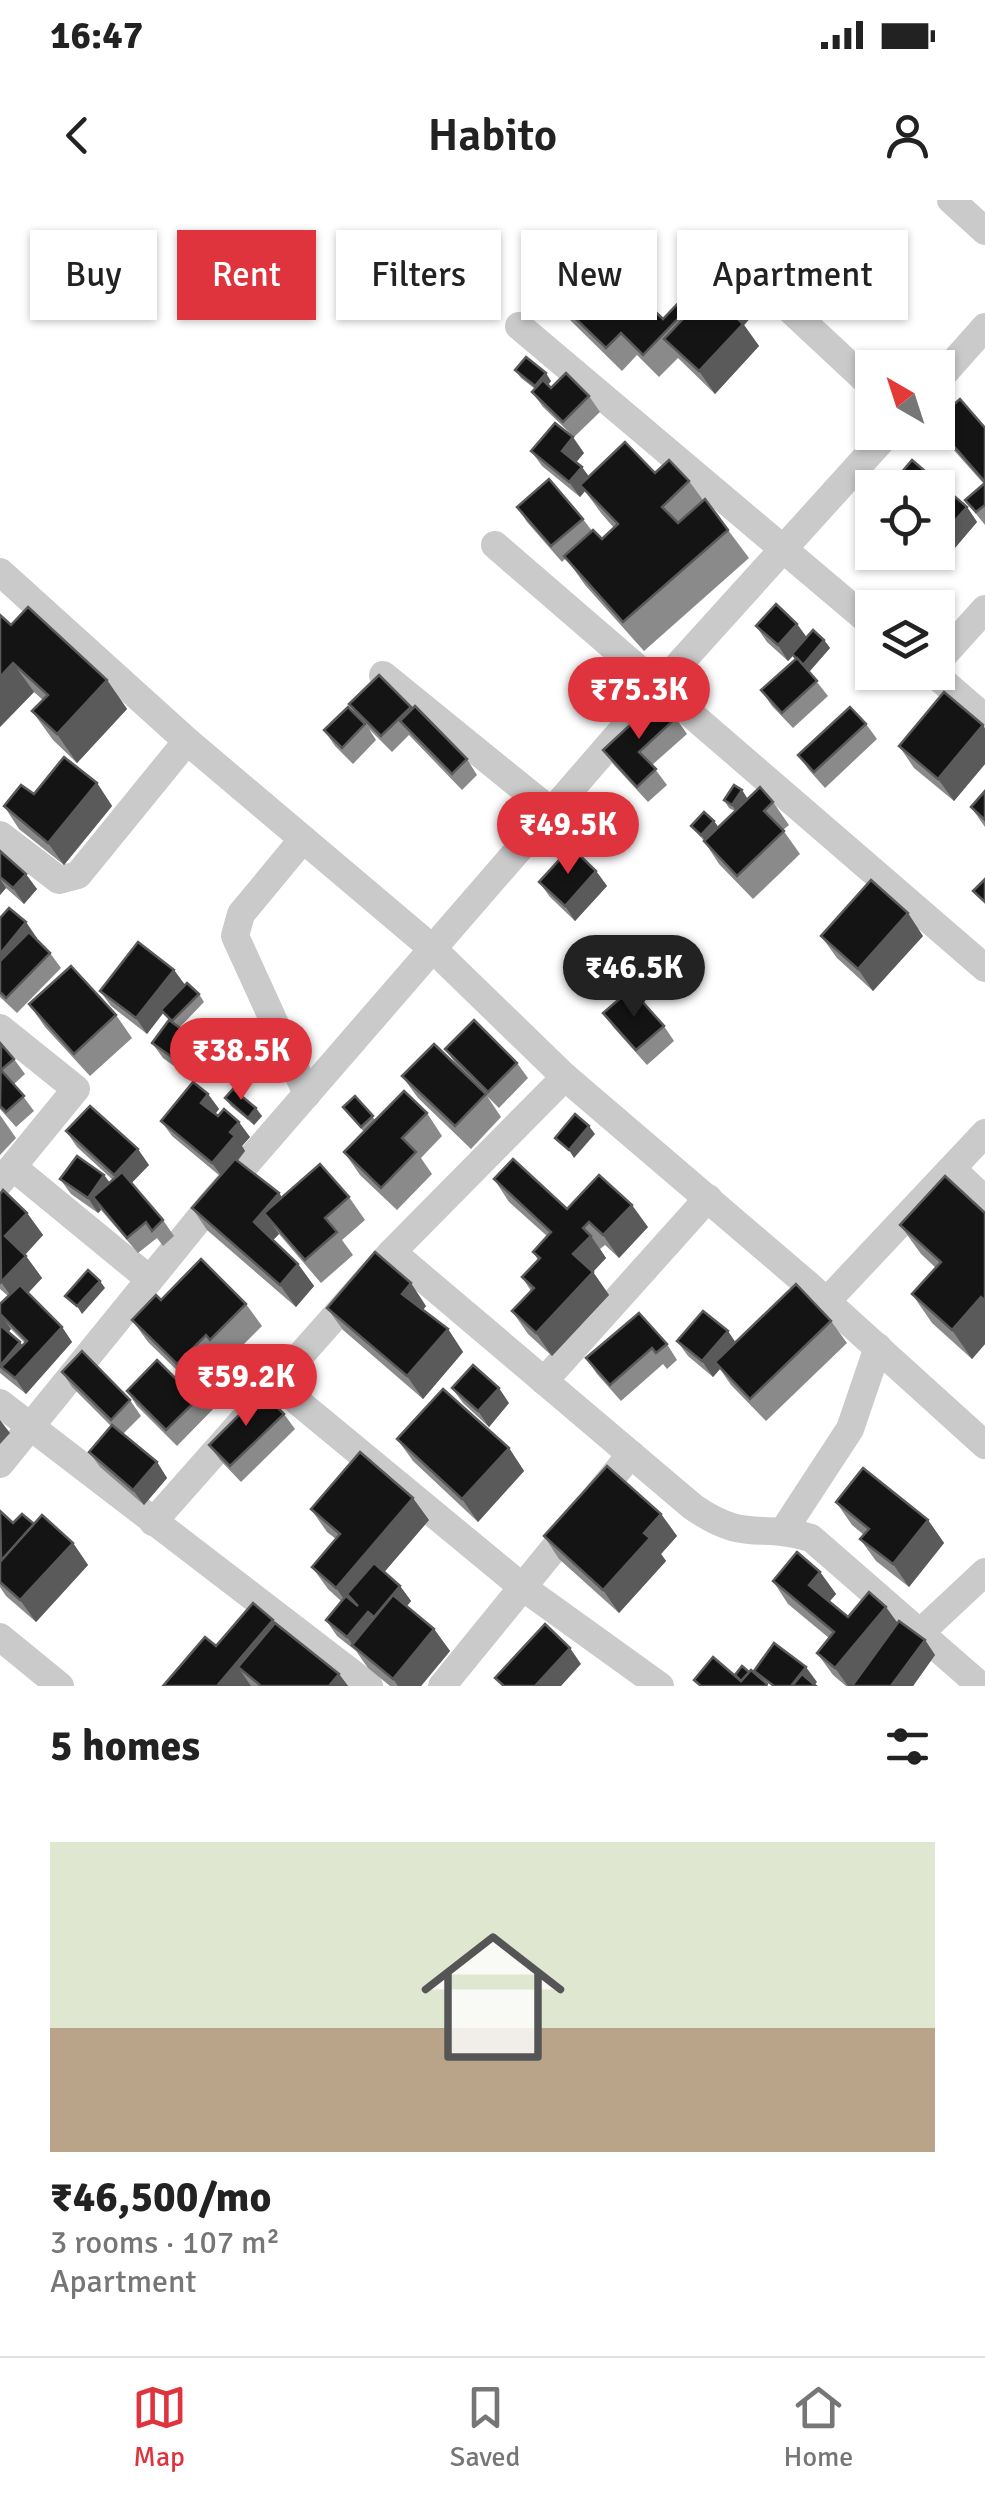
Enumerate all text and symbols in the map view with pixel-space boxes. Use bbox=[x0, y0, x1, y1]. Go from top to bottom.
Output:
text: 16:47 bbox=[50, 12, 143, 59]
icon: back bbox=[50, 108, 105, 163]
text: Habito bbox=[428, 108, 557, 163]
icon: person bbox=[880, 108, 935, 163]
chip: Buy bbox=[30, 230, 157, 320]
chip: Rent bbox=[177, 230, 316, 320]
chip: Filters bbox=[336, 230, 501, 320]
chip: New bbox=[521, 230, 657, 320]
chip: Apartment bbox=[677, 230, 908, 320]
north arrow bbox=[855, 350, 955, 450]
map controls bbox=[855, 350, 955, 690]
button: locate bbox=[855, 470, 955, 570]
button: layers bbox=[855, 590, 955, 690]
pin: ₹75.3K bbox=[558, 657, 720, 742]
text: ₹75.3K bbox=[590, 670, 688, 709]
pin: ₹49.5K bbox=[487, 792, 649, 877]
text: ₹49.5K bbox=[519, 805, 617, 844]
pin: ₹46.5K bbox=[553, 935, 715, 1020]
text: ₹46.5K bbox=[585, 948, 683, 987]
pin: ₹38.5K bbox=[160, 1018, 322, 1103]
text: ₹38.5K bbox=[192, 1031, 290, 1070]
pin: ₹59.2K bbox=[165, 1344, 327, 1429]
text: ₹59.2K bbox=[197, 1357, 295, 1396]
icon: filters bbox=[880, 1719, 935, 1774]
text: 5 homes bbox=[50, 1721, 200, 1772]
icon: home bbox=[403, 1907, 583, 2087]
text: ₹46,500/mo bbox=[50, 2172, 271, 2223]
text: 3 rooms · 107 m² bbox=[50, 2223, 280, 2262]
text: Apartment bbox=[50, 2262, 197, 2301]
tab: Map bbox=[132, 2380, 187, 2474]
tab: Saved bbox=[450, 2380, 520, 2474]
tab: Home bbox=[784, 2380, 853, 2474]

